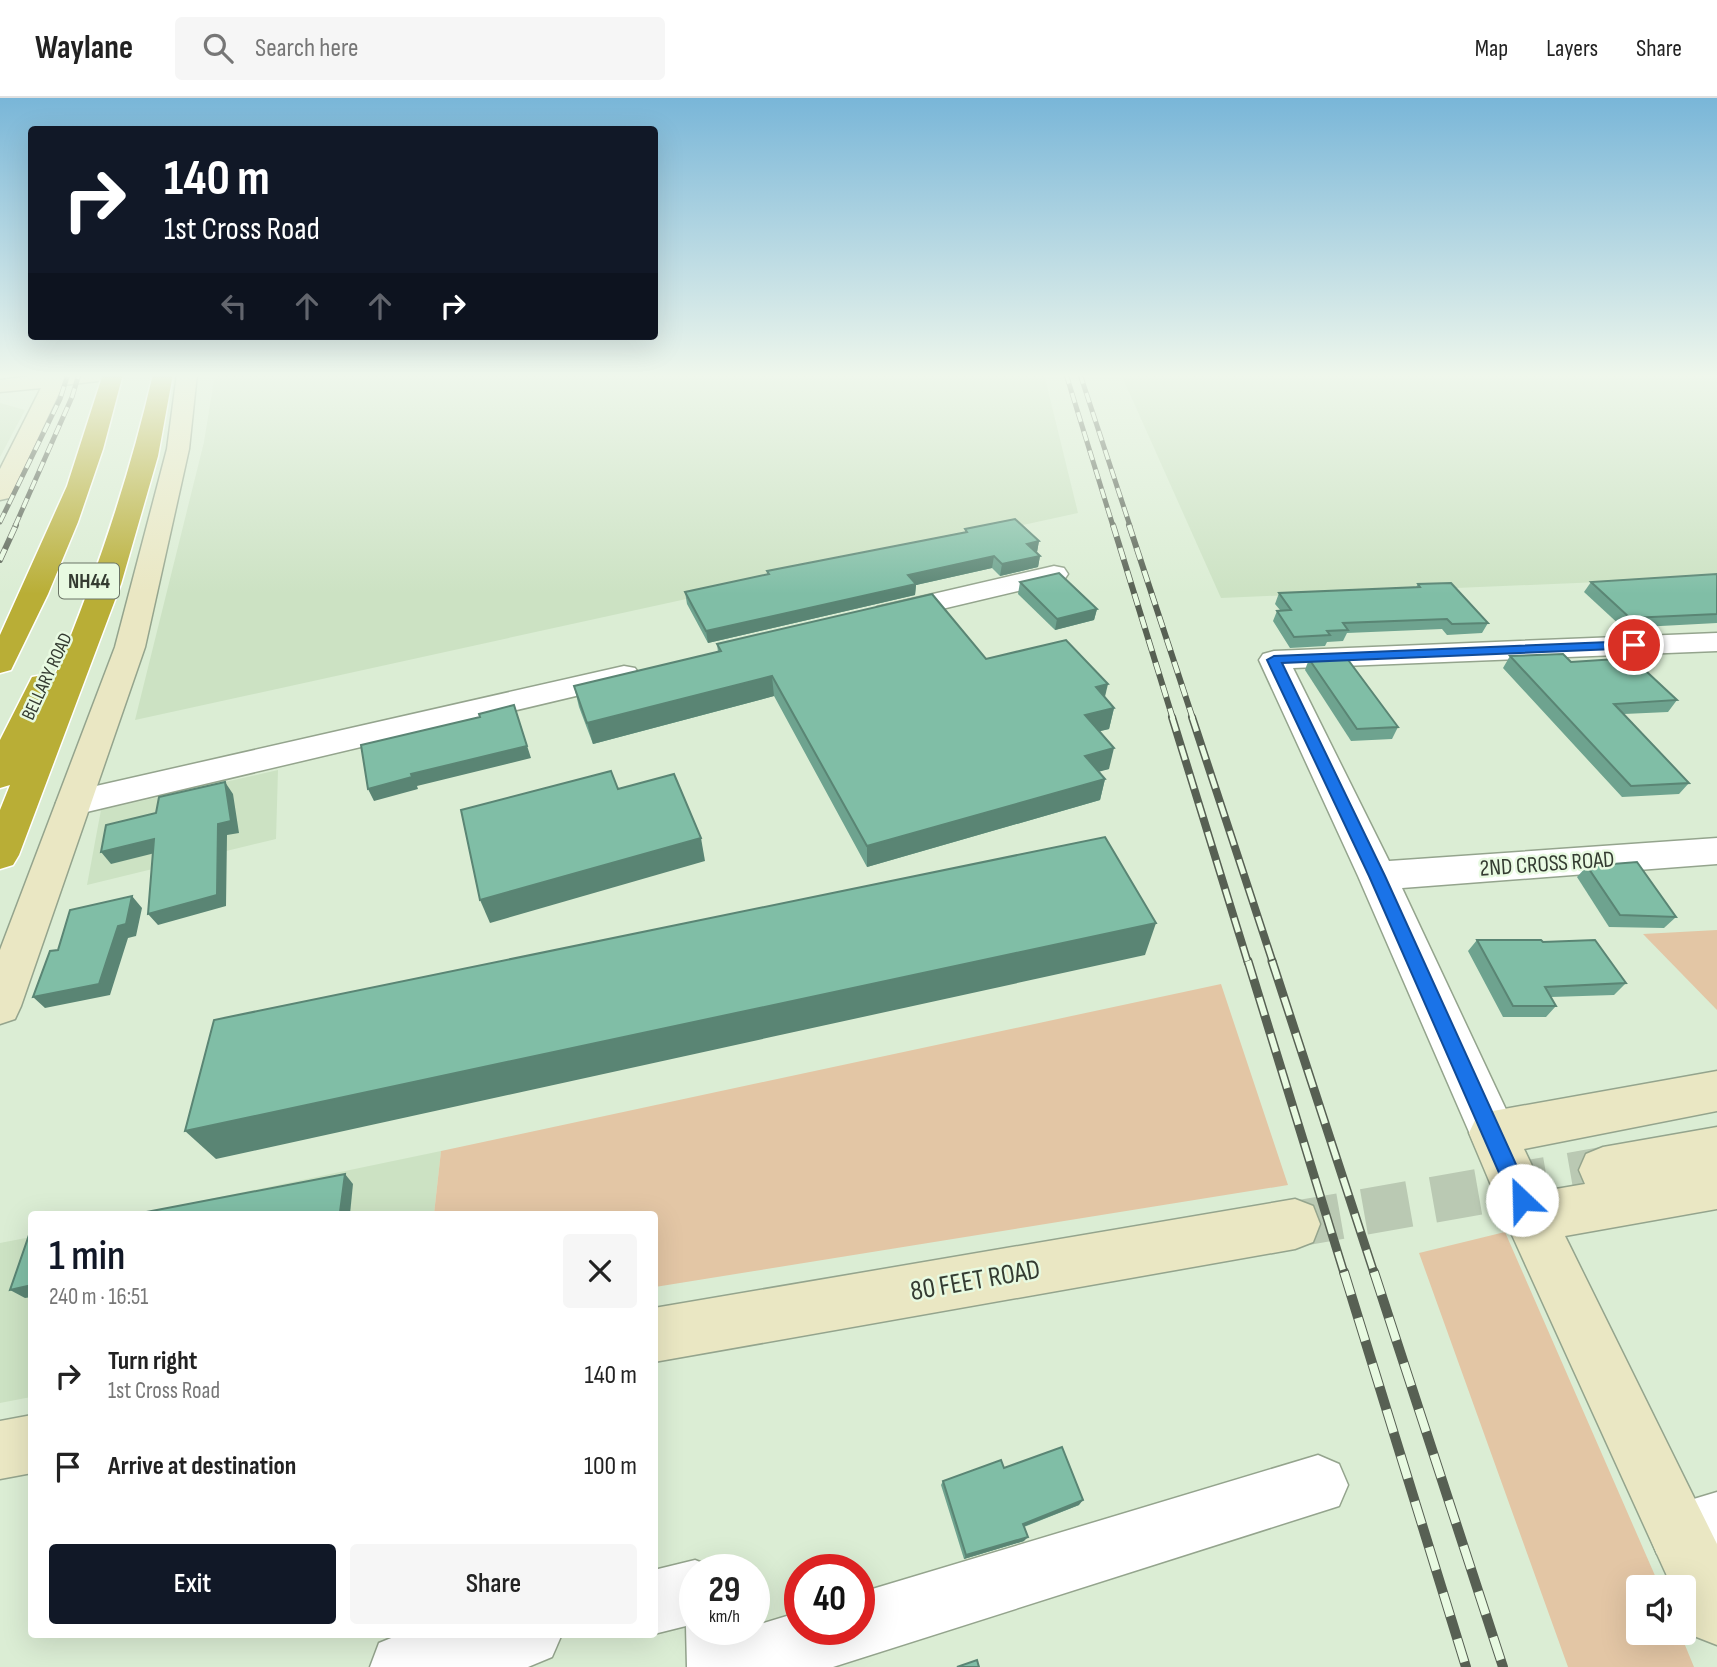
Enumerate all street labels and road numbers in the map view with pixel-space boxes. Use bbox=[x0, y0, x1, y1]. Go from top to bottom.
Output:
road number: NH44 bbox=[59, 564, 119, 598]
street label: BELLARY ROAD bbox=[17, 629, 78, 724]
street label: 2ND CROSS ROAD bbox=[1479, 845, 1615, 883]
street label: 80 FEET ROAD bbox=[908, 1253, 1043, 1308]

